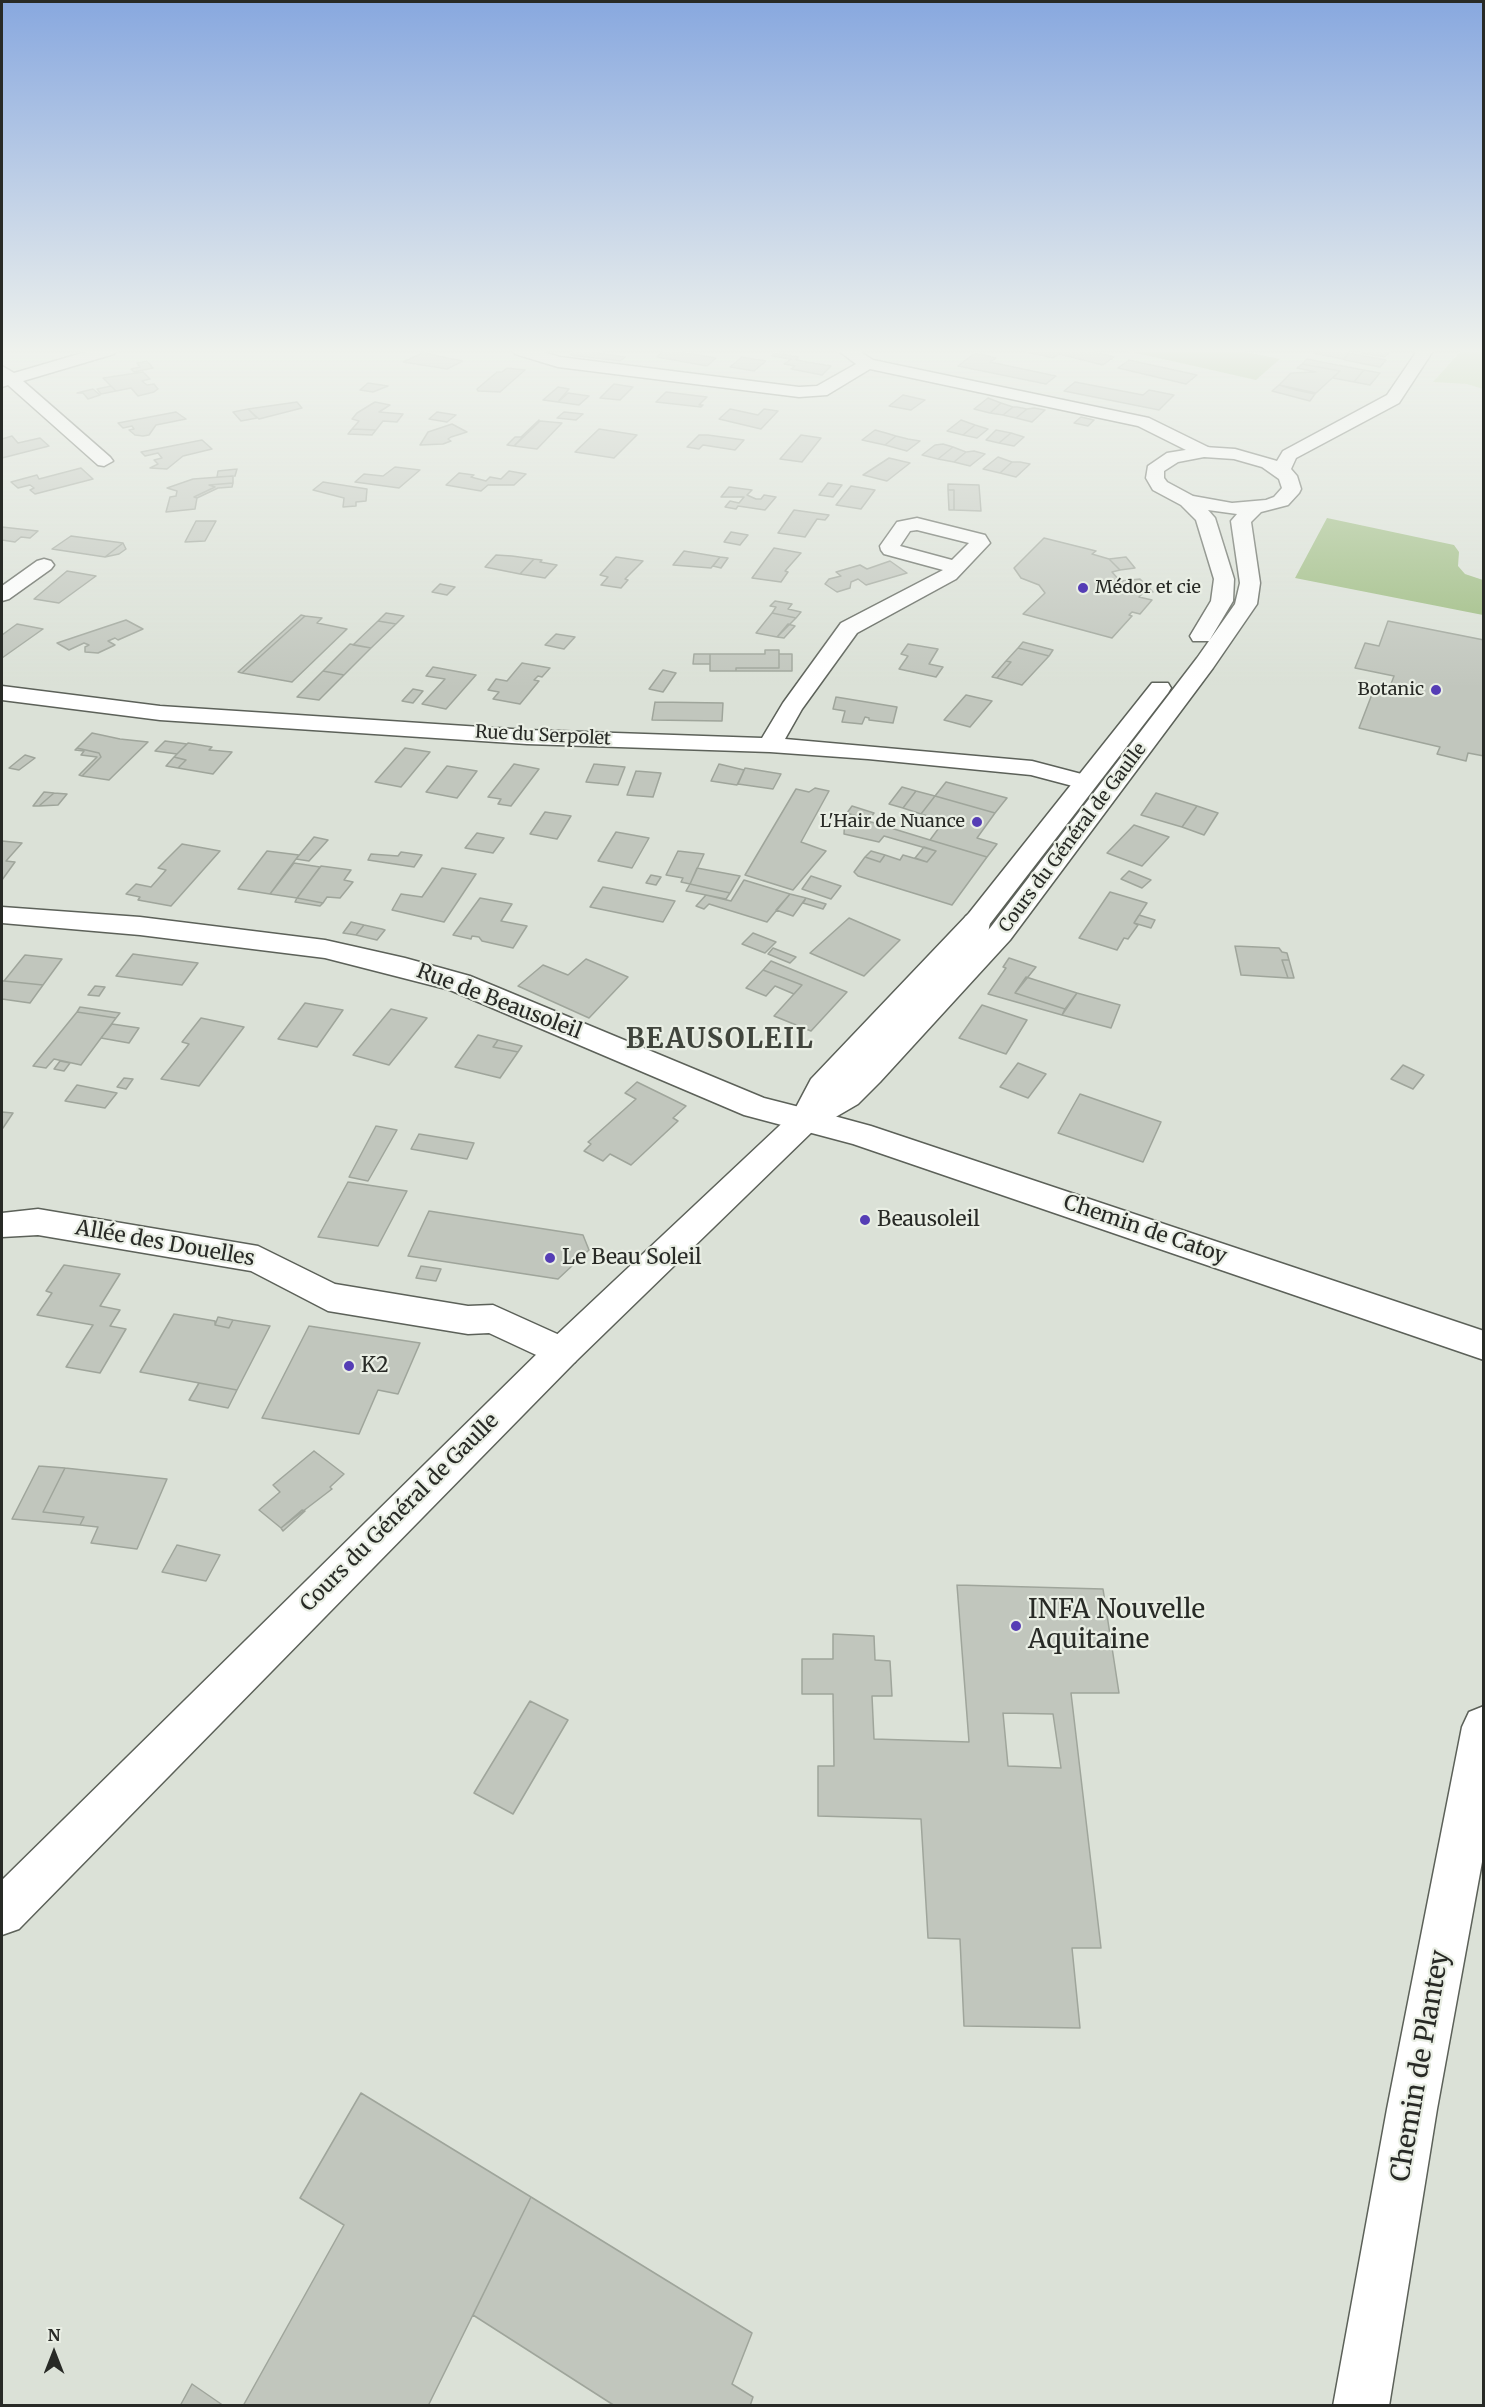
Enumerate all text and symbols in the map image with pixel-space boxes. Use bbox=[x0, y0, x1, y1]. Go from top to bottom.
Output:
place label: Médor et cie bbox=[1095, 577, 1201, 599]
marker: Médor et cie bbox=[1076, 581, 1090, 595]
place label: Botanic bbox=[1357, 679, 1424, 701]
marker: Botanic bbox=[1429, 683, 1443, 697]
street label: Rue du Serpolet bbox=[475, 722, 611, 750]
street label: Cours du Général de Gaulle bbox=[995, 739, 1151, 937]
place label: L'Hair de Nuance bbox=[820, 811, 965, 833]
marker: L'Hair de Nuance bbox=[970, 815, 984, 829]
street label: Rue de Beausoleil bbox=[413, 959, 585, 1045]
district label: BEAUSOLEIL bbox=[626, 1024, 814, 1056]
street label: Chemin de Catoy bbox=[1060, 1190, 1230, 1270]
place label: Beausoleil bbox=[877, 1207, 980, 1233]
marker: Beausoleil bbox=[858, 1213, 872, 1227]
street label: Allée des Douelles bbox=[73, 1216, 257, 1272]
place label: Le Beau Soleil bbox=[562, 1245, 702, 1271]
marker: Le Beau Soleil bbox=[543, 1251, 557, 1265]
place label: K2 bbox=[361, 1353, 389, 1379]
marker: K2 bbox=[342, 1359, 356, 1373]
street label: Cours du Général de Gaulle bbox=[296, 1409, 504, 1617]
place label: INFA Nouvelle Aquitaine bbox=[1028, 1595, 1205, 1656]
marker: INFA Nouvelle Aquitaine bbox=[1009, 1619, 1023, 1633]
street label: Chemin de Plantey bbox=[1385, 1948, 1457, 2184]
north arrow bbox=[24, 2323, 84, 2383]
text: N bbox=[48, 2325, 60, 2345]

